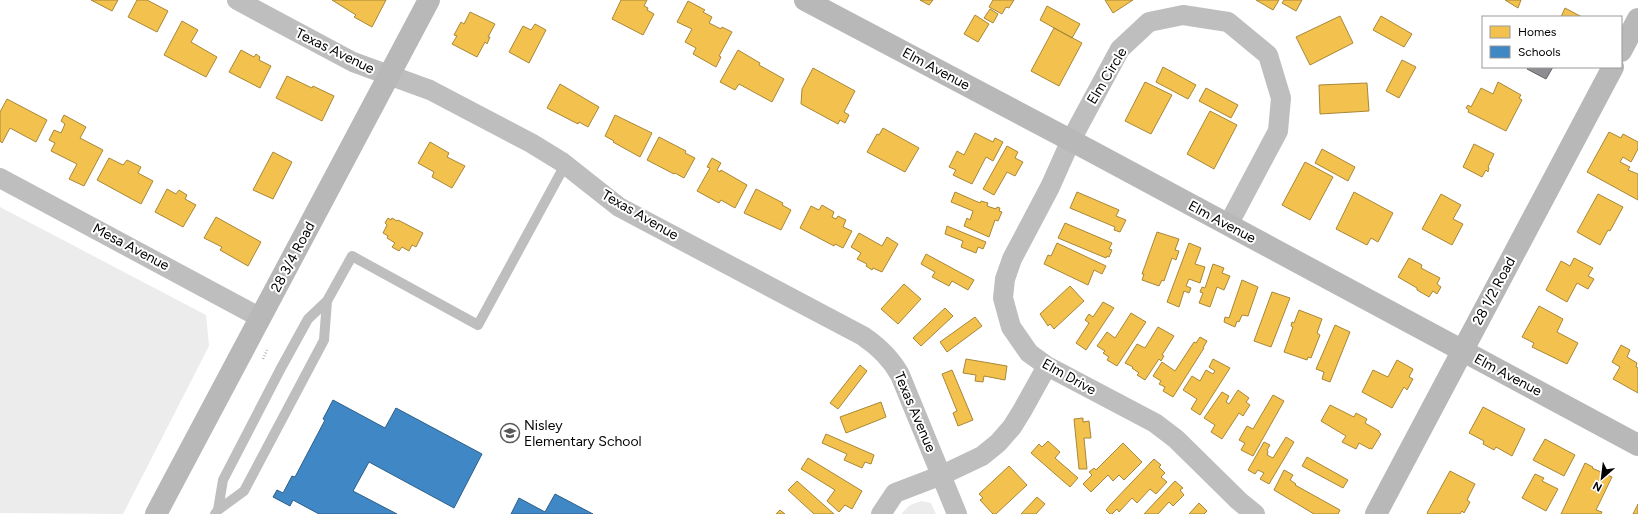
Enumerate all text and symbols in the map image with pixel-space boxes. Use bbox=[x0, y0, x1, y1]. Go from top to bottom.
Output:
legend bbox=[1482, 16, 1622, 68]
street label: Texas Avenue bbox=[293, 25, 377, 78]
text: Homes bbox=[1518, 25, 1557, 39]
street label: Elm Avenue bbox=[899, 44, 973, 94]
street label: Elm Circle bbox=[1083, 44, 1131, 107]
text: Schools bbox=[1518, 45, 1561, 59]
street label: Texas Avenue bbox=[599, 186, 682, 244]
street label: Elm Avenue bbox=[1185, 197, 1259, 247]
street label: 28 3/4 Road bbox=[267, 219, 319, 295]
street label: Mesa Avenue bbox=[90, 220, 172, 274]
street label: 28 1/2 Road bbox=[1469, 254, 1519, 328]
street label: Elm Avenue bbox=[1471, 350, 1545, 400]
street label: Elm Drive bbox=[1039, 355, 1099, 399]
street label: Texas Avenue bbox=[890, 369, 940, 455]
place label: Nisley Elementary School bbox=[524, 417, 642, 450]
school or university icon: Nisley Elementary School bbox=[499, 422, 521, 444]
north arrow bbox=[1582, 458, 1622, 498]
text: N bbox=[1591, 479, 1604, 494]

